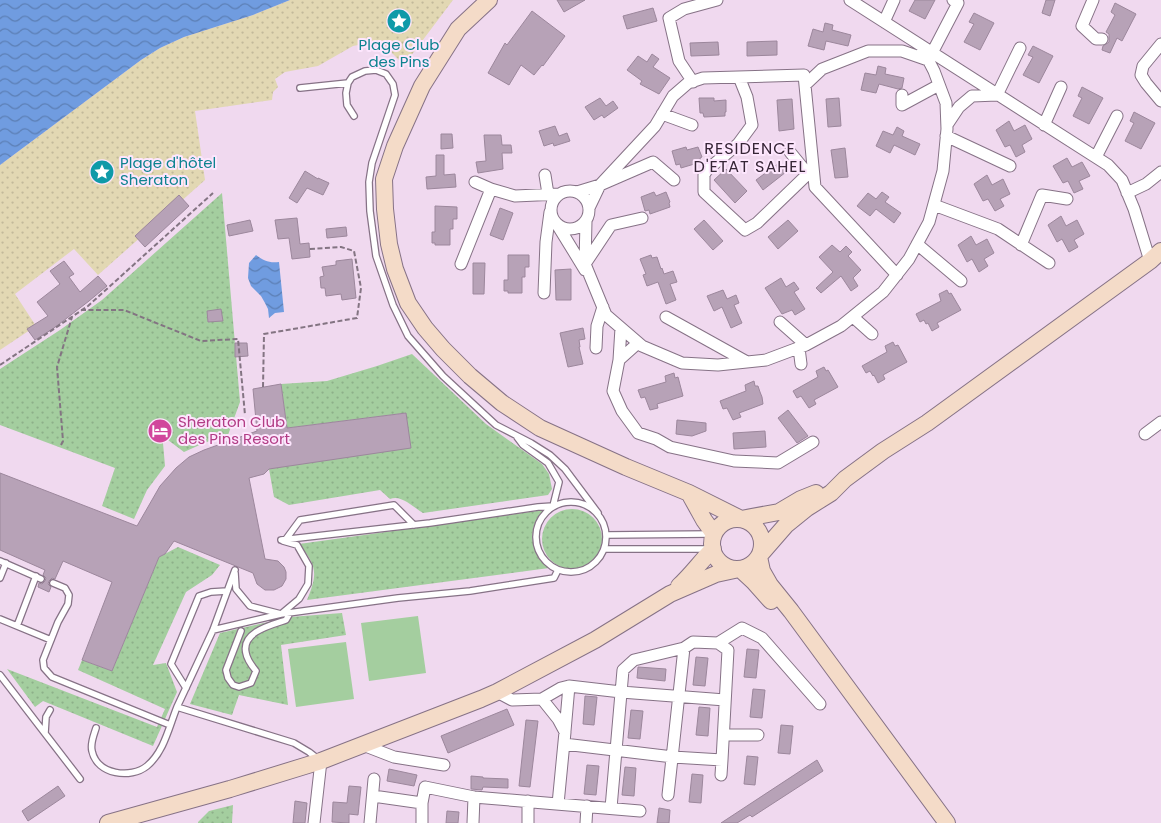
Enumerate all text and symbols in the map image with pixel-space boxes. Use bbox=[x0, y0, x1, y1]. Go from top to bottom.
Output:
place icon: Plage Club des Pins bbox=[386, 8, 412, 34]
place label: Plage Club des Pins bbox=[359, 34, 439, 72]
district label: RESIDENCE D'ETAT SAHEL bbox=[694, 137, 806, 178]
place label: Plage d'hôtel Sheraton bbox=[120, 152, 216, 190]
place icon: Plage d'hôtel Sheraton bbox=[89, 159, 115, 185]
place label: Sheraton Club des Pins Resort bbox=[178, 411, 290, 449]
hotel icon: Sheraton Club des Pins Resort bbox=[147, 418, 173, 444]

